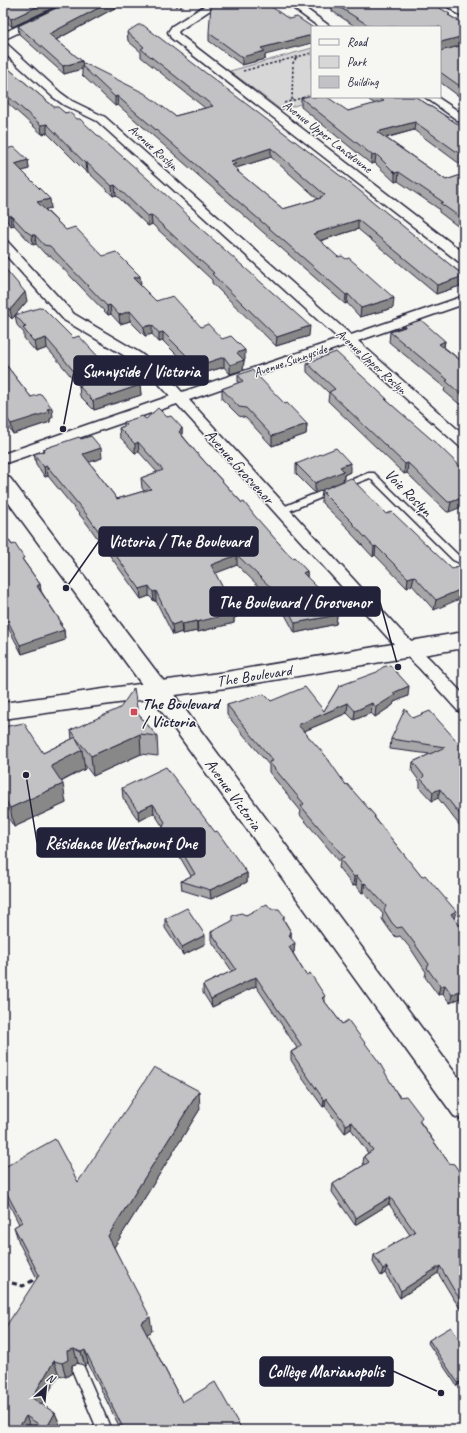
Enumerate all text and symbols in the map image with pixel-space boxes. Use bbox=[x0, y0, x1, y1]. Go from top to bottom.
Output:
legend bbox=[311, 26, 441, 98]
text: Road bbox=[347, 34, 369, 50]
text: Park bbox=[347, 54, 368, 70]
text: Building bbox=[347, 74, 379, 90]
street label: Avenue Upper Lansdowne bbox=[280, 97, 376, 177]
street label: Avenue Roslyn bbox=[125, 121, 182, 175]
street label: Avenue Upper Roslyn bbox=[333, 326, 411, 398]
street label: Avenue Sunnyside bbox=[252, 341, 330, 381]
callout: Sunnyside / Victoria bbox=[74, 356, 208, 385]
text: Sunnyside / Victoria bbox=[82, 361, 201, 382]
street label: Avenue Grosvenor bbox=[200, 425, 280, 510]
street label: Voie Roslyn bbox=[380, 465, 437, 521]
callout: Victoria / The Boulevard bbox=[99, 527, 258, 556]
text: Victoria / The Boulevard bbox=[108, 531, 253, 552]
callout: The Boulevard / Grosvenor bbox=[210, 587, 380, 616]
text: The Boulevard / Grosvenor bbox=[218, 592, 374, 613]
street label: The Boulevard bbox=[215, 660, 296, 692]
place label: The Boulevard / Victoria bbox=[142, 694, 221, 732]
marker: The Boulevard / Victoria bbox=[129, 707, 139, 717]
street label: Avenue Victoria bbox=[200, 755, 267, 835]
callout: Résidence Westmount One bbox=[37, 828, 205, 857]
text: Résidence Westmount One bbox=[45, 833, 199, 854]
callout: Collège Marianopolis bbox=[260, 1357, 393, 1386]
text: Collège Marianopolis bbox=[267, 1361, 387, 1382]
north arrow bbox=[26, 1367, 66, 1407]
text: N bbox=[44, 1370, 59, 1387]

